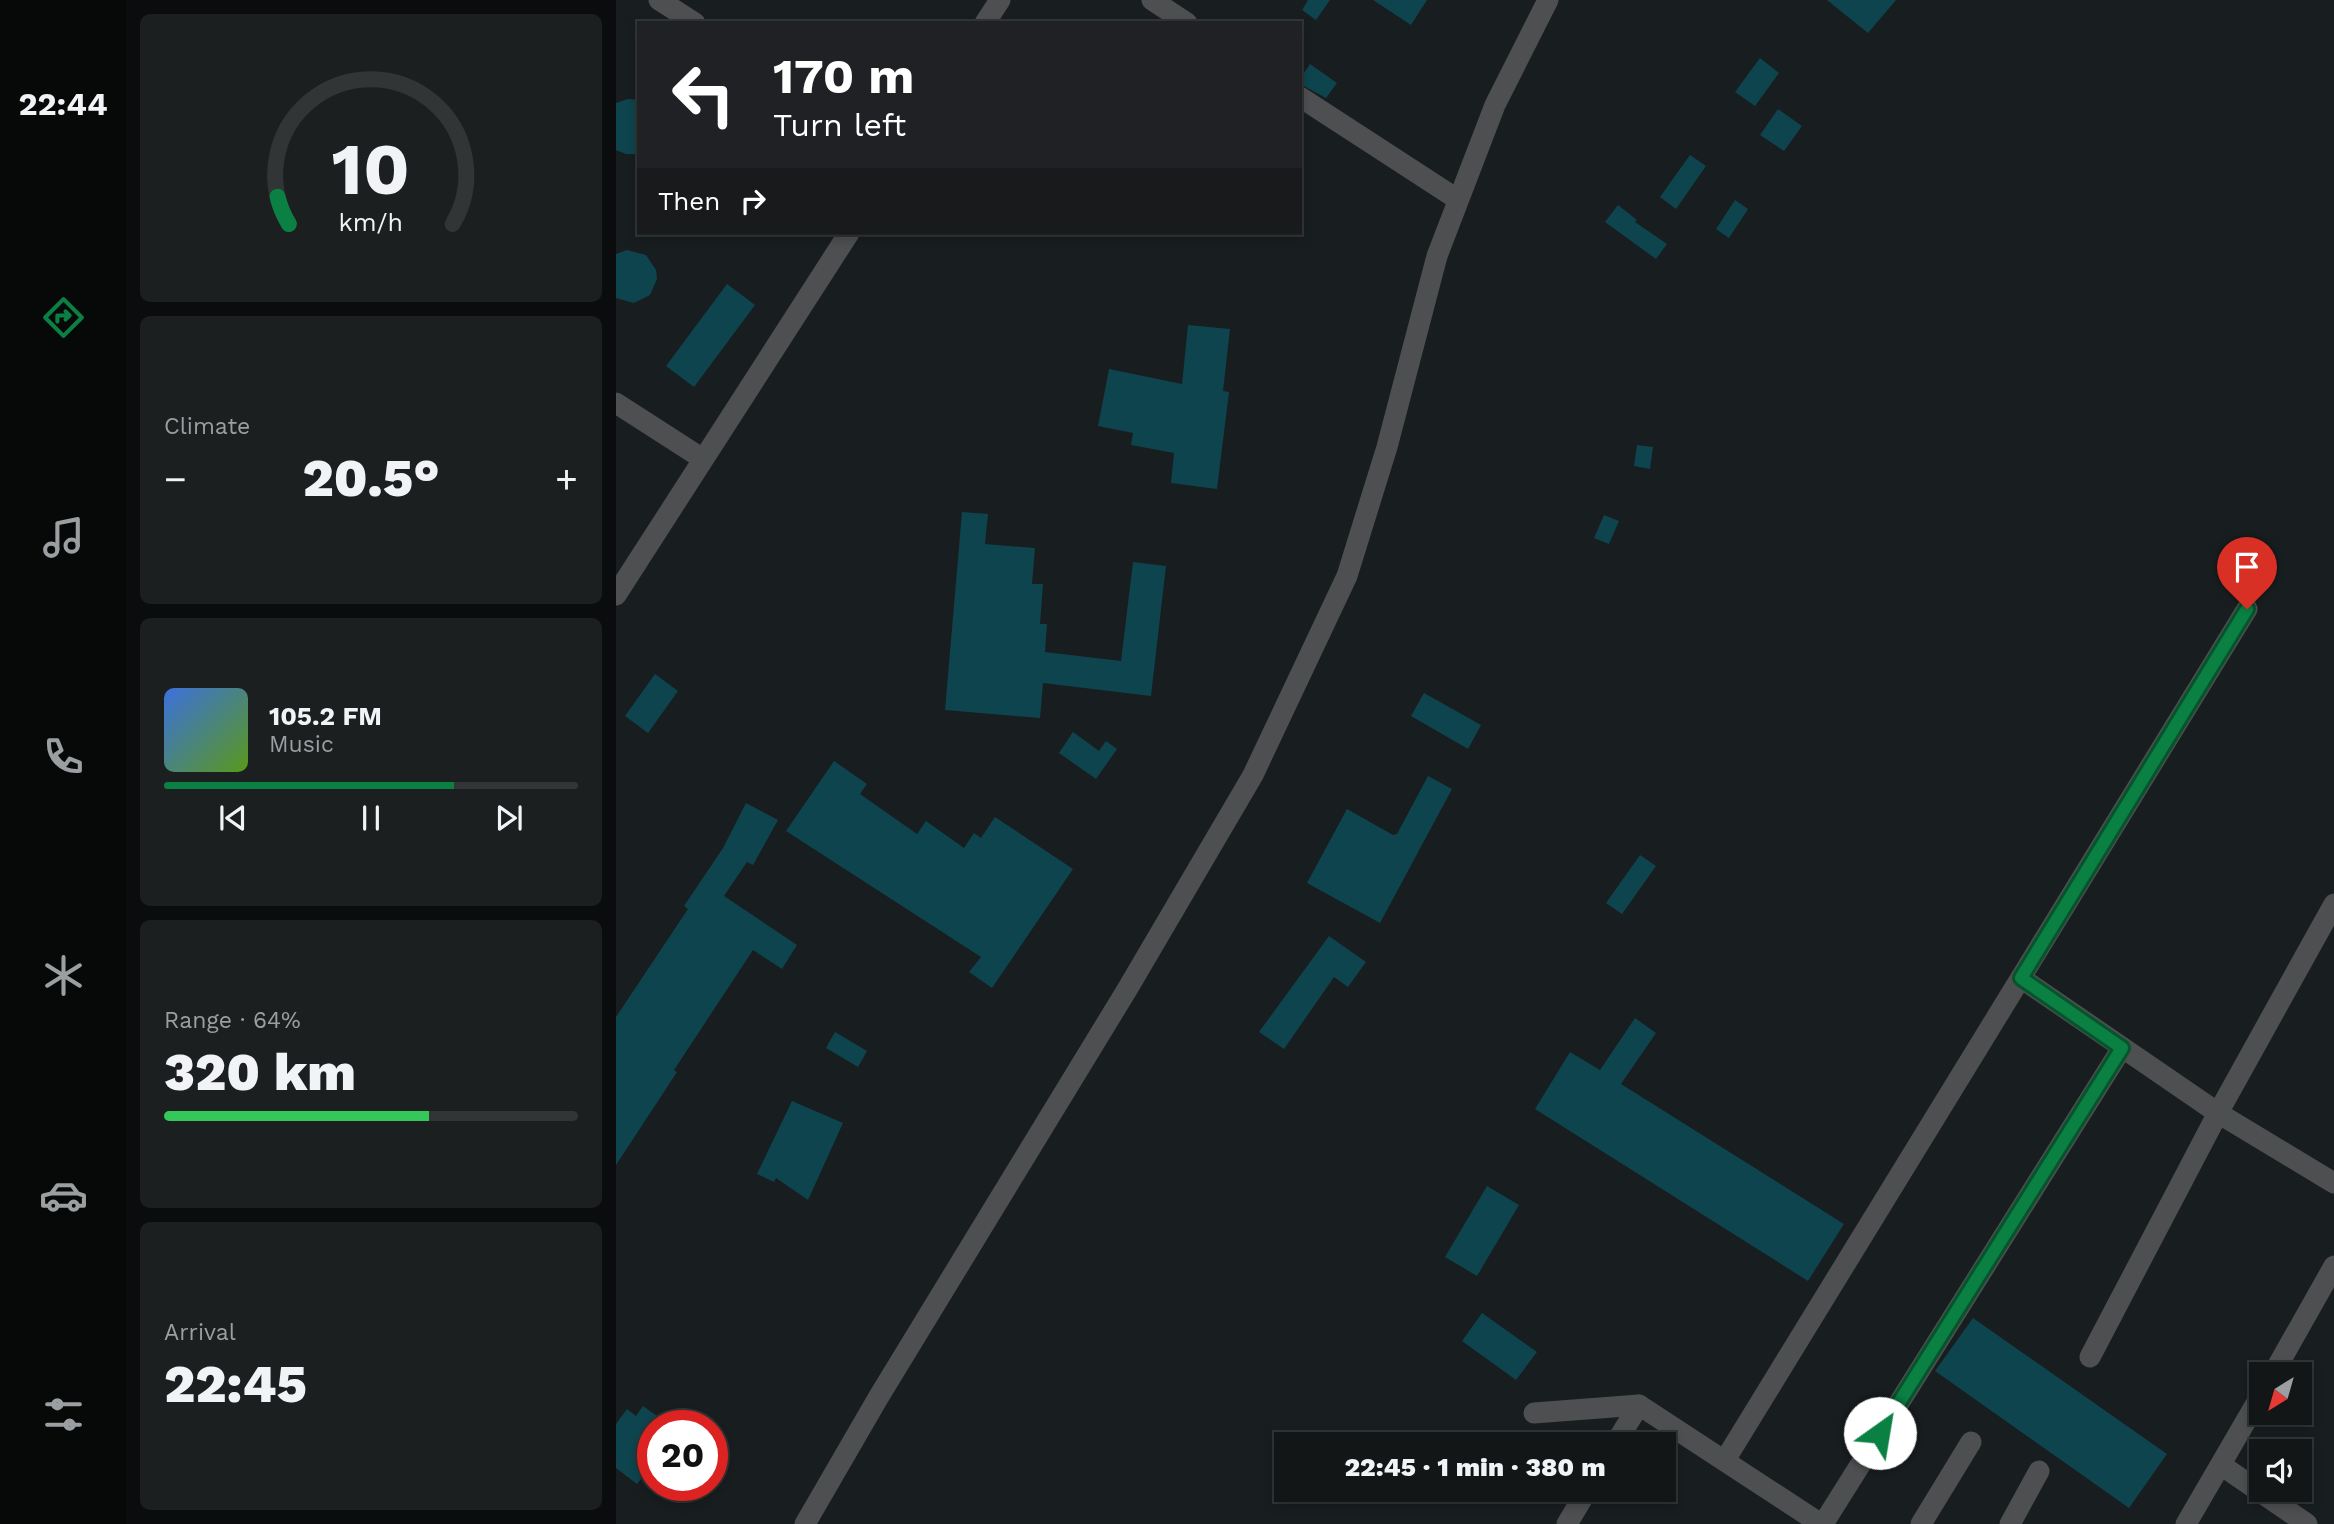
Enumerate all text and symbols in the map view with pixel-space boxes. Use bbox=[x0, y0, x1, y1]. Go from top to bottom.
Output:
text: 170 m bbox=[773, 47, 914, 105]
icon: left bbox=[658, 49, 749, 140]
text: 22:44 bbox=[18, 85, 108, 123]
text: Turn left bbox=[773, 106, 906, 144]
text: 10 bbox=[332, 126, 410, 212]
icon: right bbox=[734, 182, 772, 220]
text: Then bbox=[658, 186, 720, 216]
text: km/h bbox=[339, 208, 403, 237]
icon: directions bbox=[39, 293, 88, 342]
text: Climate bbox=[164, 413, 250, 440]
text: 20.5° bbox=[302, 448, 440, 509]
text: − bbox=[164, 457, 187, 501]
text: + bbox=[555, 457, 578, 501]
icon: music bbox=[39, 513, 88, 562]
pin bbox=[2217, 537, 2277, 609]
icon: arrive bbox=[2228, 548, 2266, 586]
text: 105.2 FM bbox=[269, 701, 382, 731]
text: Music bbox=[269, 731, 334, 758]
icon: phone bbox=[39, 732, 88, 781]
icon: previous bbox=[214, 799, 252, 837]
icon: pause bbox=[352, 799, 390, 837]
icon: next bbox=[490, 799, 528, 837]
icon: climate bbox=[39, 951, 88, 1000]
text: Range · 64% bbox=[164, 1007, 301, 1034]
text: 320 km bbox=[164, 1042, 356, 1103]
icon: car bbox=[39, 1171, 88, 1220]
text: Arrival bbox=[164, 1319, 236, 1346]
text: 22:45 bbox=[164, 1354, 307, 1415]
north arrow bbox=[2249, 1362, 2312, 1424]
map controls bbox=[2249, 1362, 2312, 1502]
icon: filters bbox=[39, 1390, 88, 1439]
position arrow bbox=[1843, 1396, 1917, 1470]
speed limit sign: 20 bbox=[637, 1410, 728, 1501]
button: sound bbox=[2249, 1439, 2312, 1502]
text: 22:45 · 1 min · 380 m bbox=[1344, 1452, 1606, 1482]

